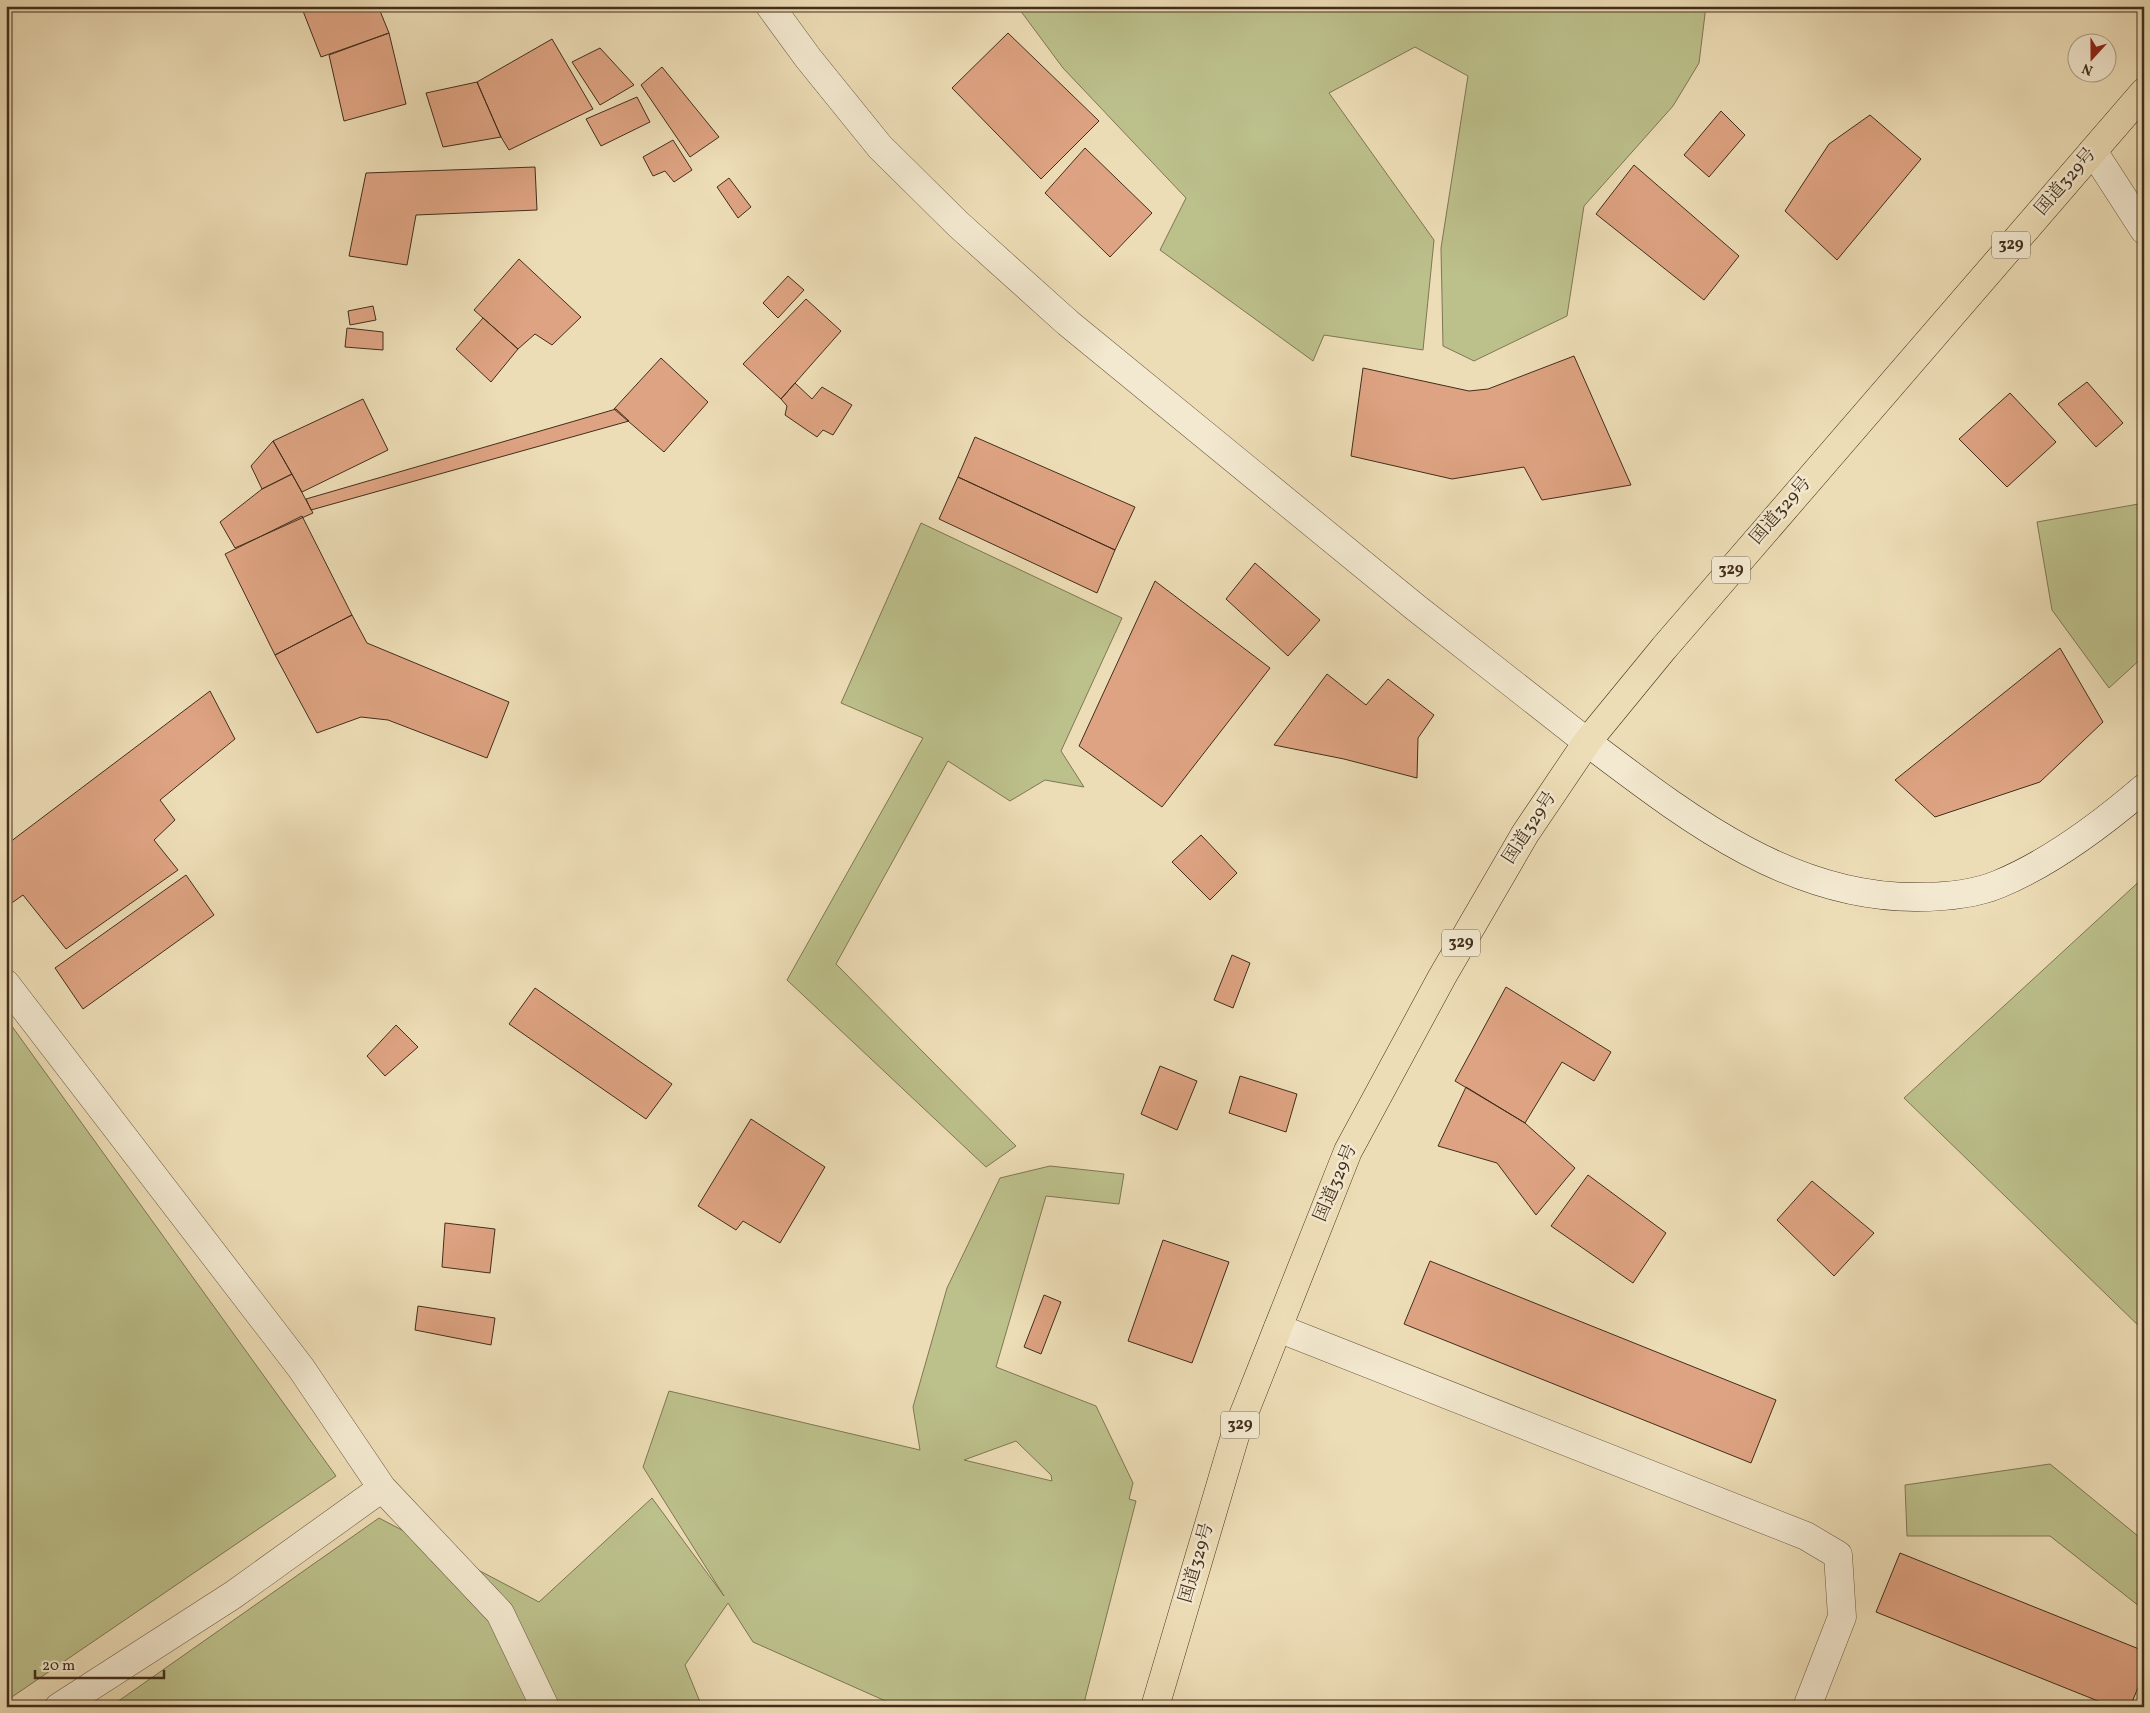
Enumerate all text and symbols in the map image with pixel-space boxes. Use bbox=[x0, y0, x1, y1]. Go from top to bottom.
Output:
north arrow bbox=[2068, 32, 2118, 82]
text: N bbox=[2080, 58, 2096, 79]
street label: 国道329号 bbox=[2030, 143, 2102, 221]
road number: 329 bbox=[1992, 232, 2030, 258]
street label: 国道329号 bbox=[1745, 472, 1817, 550]
road number: 329 bbox=[1712, 556, 1750, 584]
street label: 国道329号 bbox=[1497, 787, 1563, 869]
road number: 329 bbox=[1442, 930, 1480, 956]
street label: 国道329号 bbox=[1308, 1140, 1364, 1226]
road number: 329 bbox=[1221, 1412, 1259, 1438]
street label: 国道329号 bbox=[1174, 1520, 1220, 1606]
scale bar bbox=[35, 1648, 164, 1680]
text: 20 m bbox=[42, 1656, 75, 1677]

